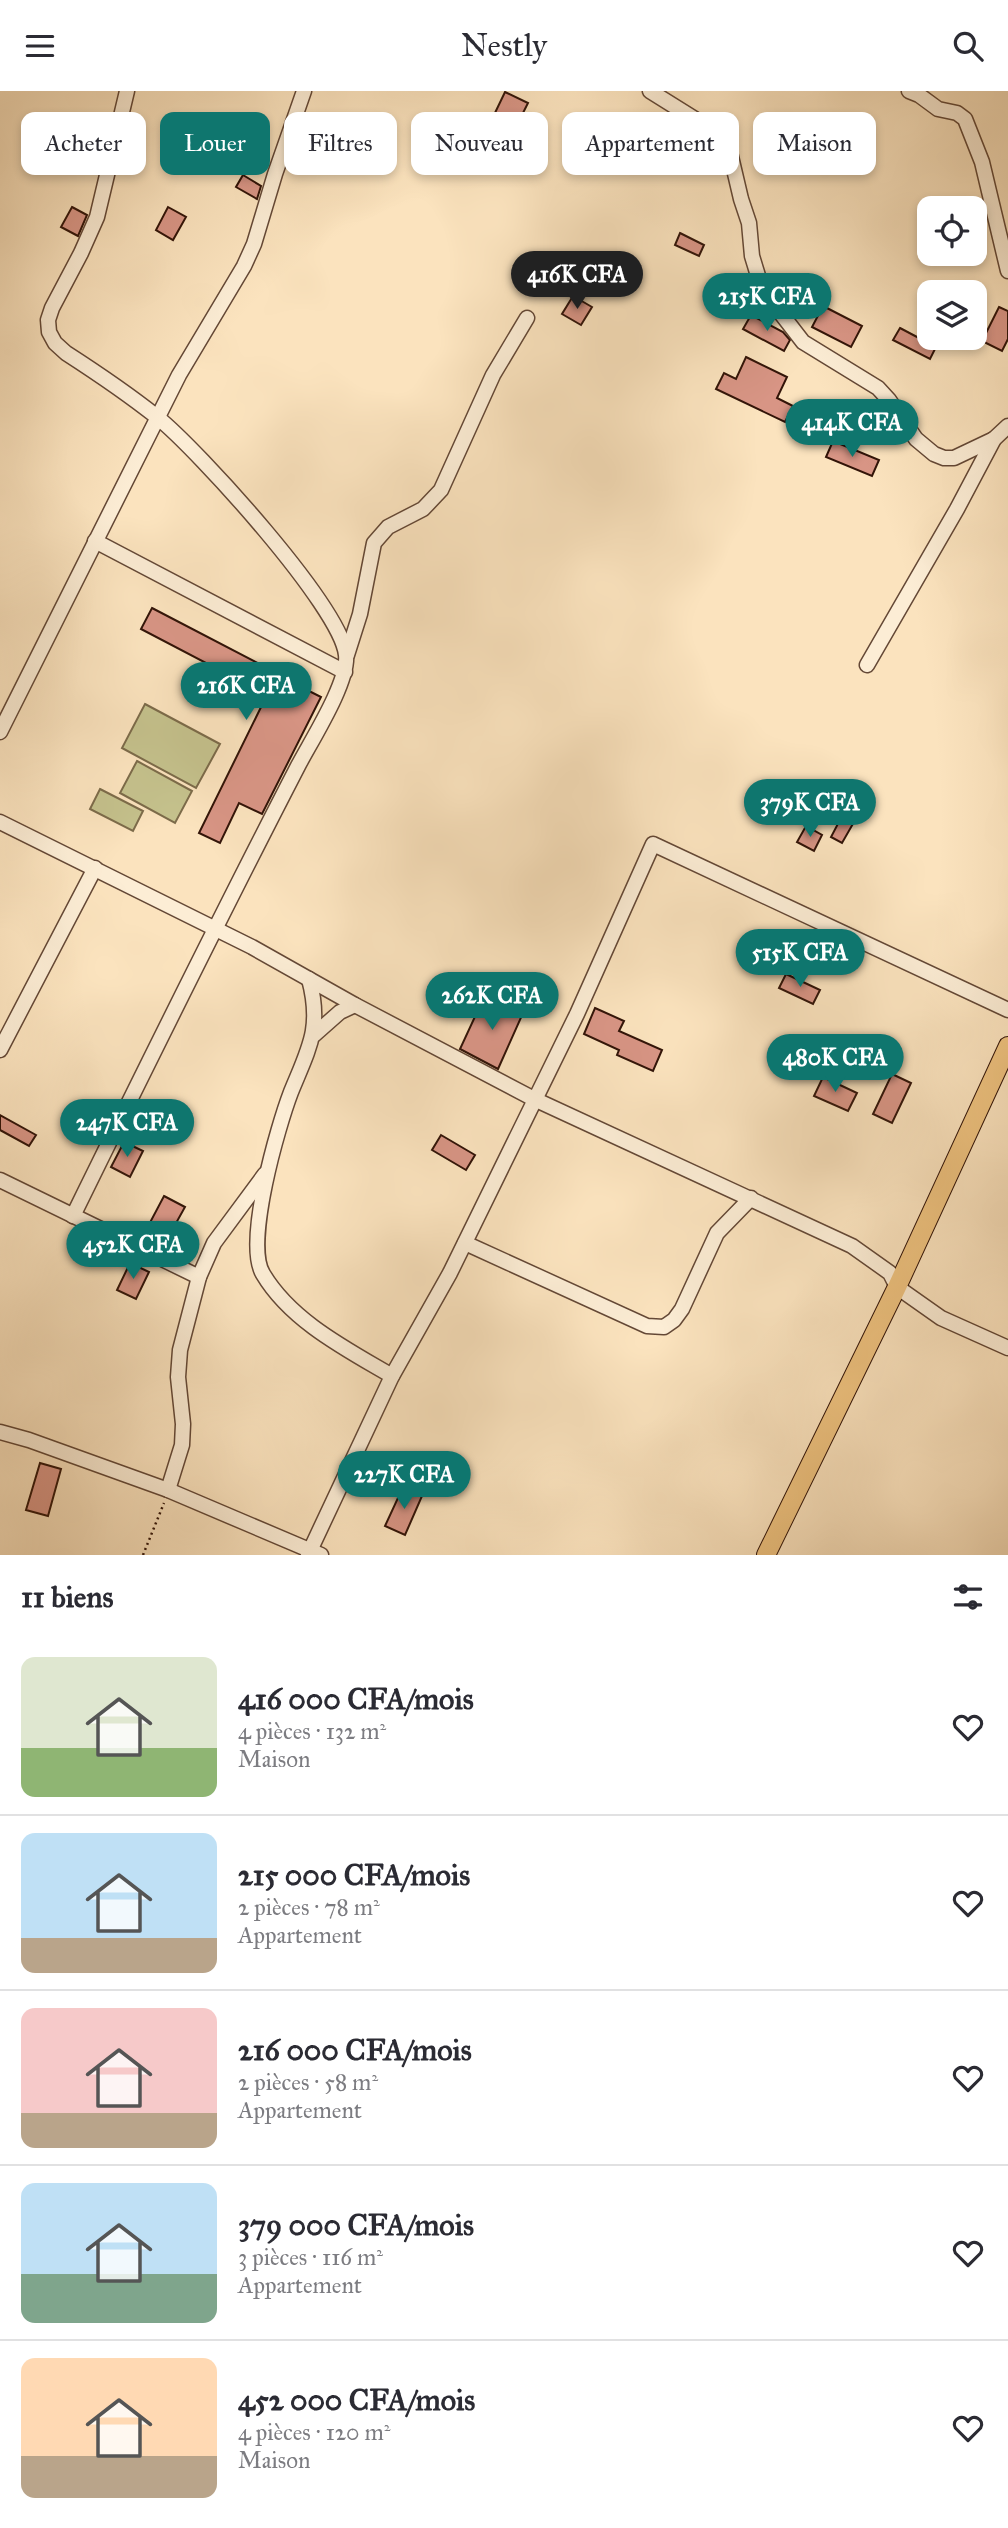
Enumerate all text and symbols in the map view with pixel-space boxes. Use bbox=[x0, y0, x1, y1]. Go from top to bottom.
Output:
text: Nestly bbox=[461, 26, 547, 65]
icon: menu bbox=[21, 27, 59, 65]
icon: search bbox=[949, 27, 987, 65]
chip: Acheter bbox=[21, 112, 146, 175]
chip: Louer bbox=[160, 112, 270, 175]
chip: Filtres bbox=[284, 112, 397, 175]
chip: Nouveau bbox=[411, 112, 548, 175]
chip: Appartement bbox=[562, 112, 739, 175]
chip: Maison bbox=[753, 112, 876, 175]
map controls bbox=[917, 196, 987, 350]
button: locate bbox=[917, 196, 987, 266]
pin: 416K CFA bbox=[505, 251, 649, 311]
text: 416K CFA bbox=[527, 260, 627, 288]
pin: 215K CFA bbox=[695, 273, 839, 333]
button: layers bbox=[917, 280, 987, 350]
text: 215K CFA bbox=[718, 282, 816, 310]
pin: 414K CFA bbox=[780, 399, 924, 459]
text: 414K CFA bbox=[801, 408, 903, 436]
pin: 216K CFA bbox=[174, 663, 318, 722]
text: 216K CFA bbox=[197, 671, 295, 699]
pin: 379K CFA bbox=[738, 779, 882, 839]
text: 379K CFA bbox=[760, 788, 860, 816]
pin: 515K CFA bbox=[728, 929, 872, 989]
text: 515K CFA bbox=[752, 938, 848, 966]
pin: 262K CFA bbox=[420, 972, 564, 1032]
text: 262K CFA bbox=[442, 981, 542, 1009]
pin: 480K CFA bbox=[763, 1035, 907, 1094]
text: 480K CFA bbox=[783, 1043, 887, 1071]
pin: 247K CFA bbox=[55, 1100, 199, 1159]
text: 247K CFA bbox=[76, 1108, 178, 1136]
pin: 452K CFA bbox=[61, 1221, 205, 1281]
text: 452K CFA bbox=[82, 1230, 184, 1258]
pin: 227K CFA bbox=[332, 1451, 476, 1511]
text: 227K CFA bbox=[354, 1460, 454, 1488]
icon: filters bbox=[949, 1578, 987, 1616]
text: 11 biens bbox=[21, 1579, 113, 1615]
text: 416 000 CFA/mois bbox=[238, 1681, 474, 1717]
icon: home bbox=[77, 1685, 161, 1769]
icon: heart bbox=[949, 1708, 987, 1746]
text: 4 pièces · 132 m² bbox=[238, 1717, 386, 1745]
text: Maison bbox=[238, 1745, 310, 1773]
text: 215 000 CFA/mois bbox=[238, 1857, 470, 1893]
icon: home bbox=[77, 1861, 161, 1945]
icon: heart bbox=[949, 1884, 987, 1922]
text: 2 pièces · 78 m² bbox=[238, 1893, 380, 1921]
text: Appartement bbox=[238, 1921, 362, 1949]
text: 216 000 CFA/mois bbox=[238, 2032, 472, 2068]
icon: home bbox=[77, 2036, 161, 2120]
icon: heart bbox=[949, 2059, 987, 2097]
text: 2 pièces · 58 m² bbox=[238, 2068, 378, 2096]
text: Appartement bbox=[238, 2096, 362, 2124]
text: 379 000 CFA/mois bbox=[238, 2207, 474, 2243]
icon: home bbox=[77, 2211, 161, 2295]
icon: heart bbox=[949, 2234, 987, 2272]
text: 3 pièces · 116 m² bbox=[238, 2243, 383, 2271]
text: Appartement bbox=[238, 2271, 362, 2299]
text: 452 000 CFA/mois bbox=[238, 2382, 475, 2418]
icon: home bbox=[77, 2386, 161, 2470]
icon: heart bbox=[949, 2409, 987, 2447]
text: 4 pièces · 120 m² bbox=[238, 2418, 390, 2446]
text: Maison bbox=[238, 2446, 310, 2474]

